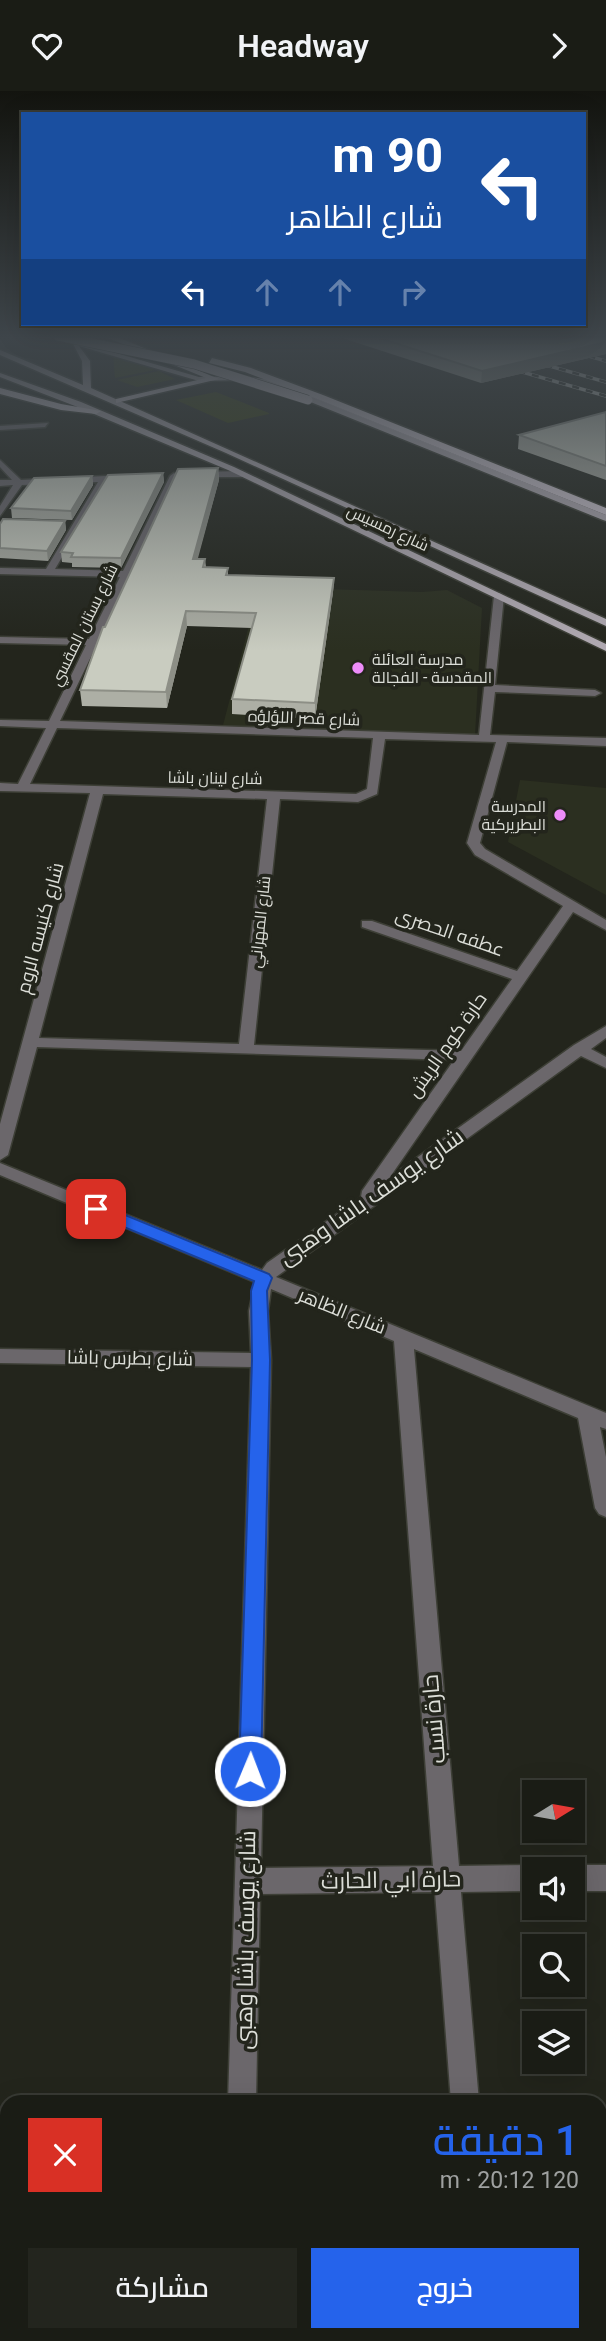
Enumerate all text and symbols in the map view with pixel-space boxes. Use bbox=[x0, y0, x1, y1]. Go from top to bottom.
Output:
icon: heart bbox=[28, 27, 66, 65]
text: Headway bbox=[237, 27, 369, 65]
icon: forward bbox=[540, 27, 578, 65]
text: 90 m bbox=[332, 127, 443, 184]
icon: left bbox=[467, 140, 558, 231]
text: شارع الظاهر bbox=[287, 198, 443, 236]
icon: left bbox=[175, 273, 213, 311]
icon: ahead bbox=[248, 273, 286, 311]
icon: ahead bbox=[321, 273, 359, 311]
icon: right bbox=[394, 273, 432, 311]
street label: شارع رمسيس bbox=[343, 501, 432, 557]
street label: شارع بستان المقسي bbox=[46, 561, 124, 690]
place label: مدرسة العائلة المقدسة - الفجالة bbox=[372, 650, 492, 687]
marker: مدرسة العائلة المقدسة - الفجالة bbox=[350, 660, 366, 676]
street label: شارع قصر اللؤلؤه bbox=[247, 707, 361, 731]
street label: شارع لينان باشا bbox=[167, 768, 263, 790]
place label: المدرسة البطريركية bbox=[482, 797, 546, 834]
marker: المدرسة البطريركية bbox=[552, 807, 568, 823]
street label: شارع كنيسه الروم bbox=[11, 860, 70, 997]
street label: شارع المهراني bbox=[246, 875, 278, 969]
street label: عطفه الحصرى bbox=[393, 903, 507, 961]
street label: حارة كوم الريش bbox=[402, 988, 493, 1103]
street label: شارع يوسف باشا وهبى bbox=[273, 1123, 470, 1273]
pin bbox=[66, 1179, 126, 1239]
icon: arrive bbox=[77, 1190, 115, 1228]
street label: شارع الظاهر bbox=[293, 1283, 389, 1341]
street label: شارع بطرس باشا bbox=[67, 1345, 193, 1373]
street label: حارة نسب bbox=[417, 1673, 451, 1765]
position arrow bbox=[213, 1734, 287, 1808]
north arrow bbox=[522, 1780, 584, 1843]
map controls bbox=[522, 1780, 585, 2074]
street label: شارع يوسف باشا وهبى bbox=[231, 1830, 263, 2050]
button: sound bbox=[522, 1857, 585, 1920]
street label: حارة ابي الحارث bbox=[321, 1865, 462, 1899]
button: search bbox=[522, 1934, 585, 1997]
button: layers bbox=[522, 2011, 585, 2074]
text: 1 دقيقة bbox=[433, 2116, 579, 2165]
button: close bbox=[28, 2118, 102, 2192]
text: 120 m · 20:12 bbox=[440, 2167, 579, 2194]
button: مشاركة bbox=[28, 2248, 297, 2328]
button: خروج bbox=[311, 2248, 579, 2328]

